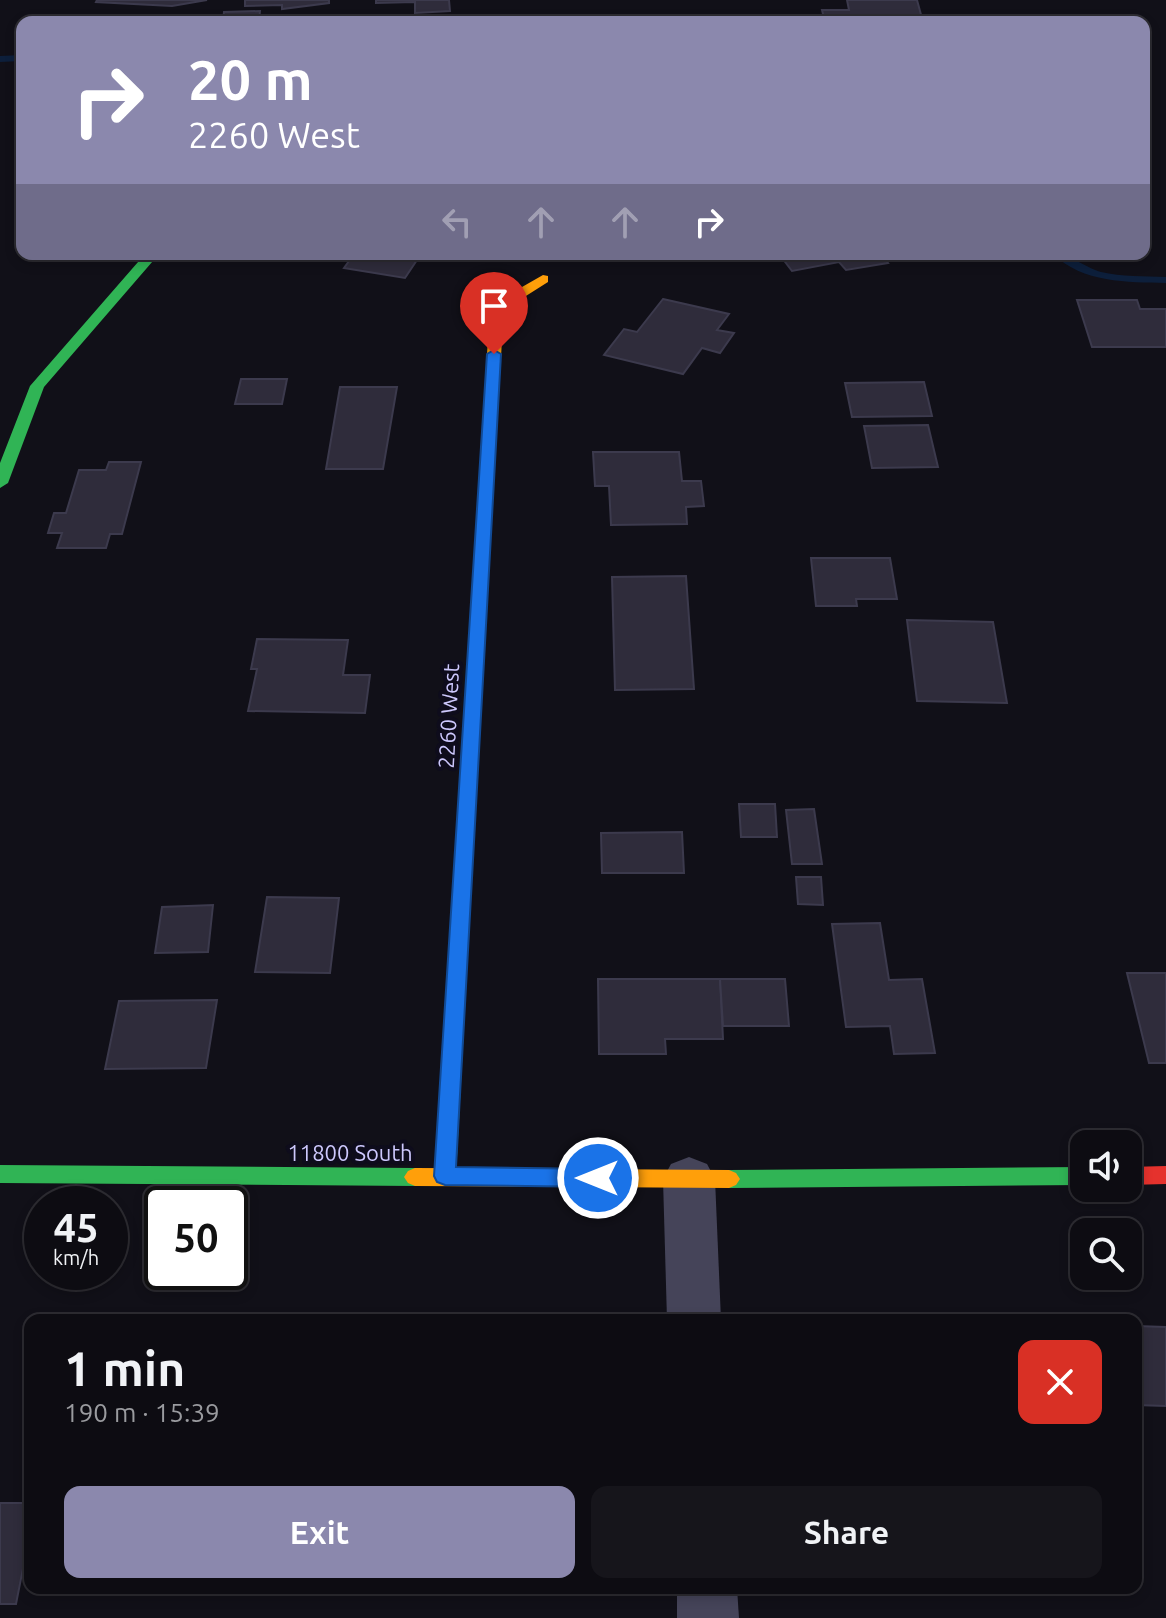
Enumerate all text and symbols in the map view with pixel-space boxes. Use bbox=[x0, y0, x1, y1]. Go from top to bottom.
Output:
icon: right bbox=[56, 48, 160, 152]
text: 20 m bbox=[188, 48, 313, 111]
text: 2260 West bbox=[188, 114, 360, 155]
icon: left bbox=[435, 200, 479, 244]
icon: ahead bbox=[519, 200, 563, 244]
icon: ahead bbox=[603, 200, 647, 244]
icon: right bbox=[687, 200, 731, 244]
pin bbox=[460, 272, 528, 354]
icon: arrive bbox=[472, 284, 516, 328]
street label: 2260 West bbox=[433, 663, 463, 769]
map controls bbox=[1070, 1130, 1142, 1290]
button: sound bbox=[1070, 1130, 1142, 1202]
position arrow bbox=[556, 1136, 640, 1220]
street label: 11800 South bbox=[287, 1140, 413, 1165]
speed limit sign: 50 bbox=[144, 1186, 248, 1290]
text: 45 bbox=[53, 1205, 99, 1250]
button: search bbox=[1070, 1218, 1142, 1290]
text: km/h bbox=[53, 1246, 99, 1269]
button: close bbox=[1018, 1340, 1102, 1424]
text: 1 min bbox=[64, 1341, 185, 1395]
text: 190 m · 15:39 bbox=[64, 1398, 220, 1427]
button: Exit bbox=[64, 1486, 575, 1578]
button: Share bbox=[591, 1486, 1102, 1578]

